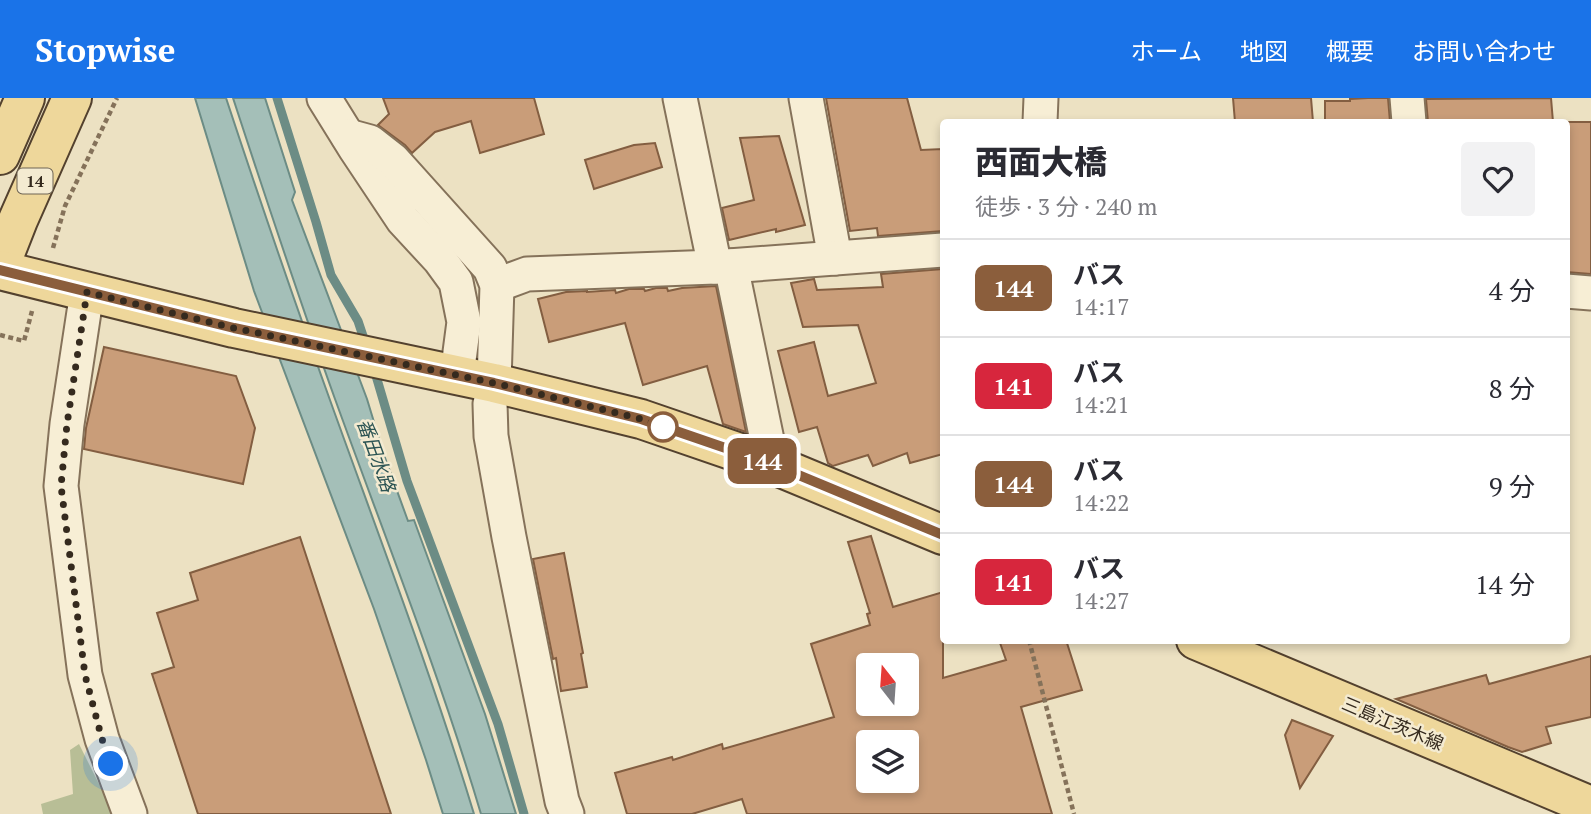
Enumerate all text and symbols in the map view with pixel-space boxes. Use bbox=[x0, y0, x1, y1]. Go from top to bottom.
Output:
text: Stopwise bbox=[35, 28, 175, 71]
text: ホーム bbox=[1131, 35, 1202, 67]
text: 地図 bbox=[1240, 35, 1288, 67]
text: 概要 bbox=[1326, 35, 1374, 67]
text: お問い合わせ bbox=[1412, 35, 1556, 67]
text: 西面大橋 bbox=[975, 140, 1107, 183]
button: heart bbox=[1461, 142, 1535, 216]
road number: 14 bbox=[18, 169, 52, 194]
text: 徒歩 · 3 分 · 240 m bbox=[975, 191, 1157, 222]
text: バス bbox=[1073, 257, 1125, 291]
text: 144 bbox=[993, 272, 1034, 304]
text: 4 分 bbox=[1489, 273, 1535, 307]
text: 14:17 bbox=[1073, 291, 1130, 322]
text: バス bbox=[1073, 355, 1125, 389]
text: 141 bbox=[993, 370, 1034, 402]
text: 8 分 bbox=[1489, 371, 1535, 405]
text: 14:21 bbox=[1073, 389, 1130, 420]
unlabelled marker bbox=[648, 412, 678, 442]
water label: 番田水路 bbox=[352, 415, 402, 497]
line badge: 144 bbox=[722, 438, 802, 484]
text: 144 bbox=[742, 445, 782, 477]
text: バス bbox=[1073, 453, 1125, 487]
text: 144 bbox=[993, 468, 1034, 500]
text: 9 分 bbox=[1489, 469, 1535, 503]
text: 14:22 bbox=[1073, 487, 1130, 518]
text: バス bbox=[1073, 551, 1125, 585]
text: 141 bbox=[993, 566, 1034, 598]
text: 14 分 bbox=[1475, 567, 1535, 601]
text: 14:27 bbox=[1073, 585, 1130, 616]
north arrow bbox=[856, 653, 919, 716]
map controls bbox=[856, 653, 919, 793]
street label: 三島江茨木線 bbox=[1339, 691, 1447, 755]
button: layers bbox=[856, 730, 919, 793]
your location bbox=[93, 746, 128, 781]

